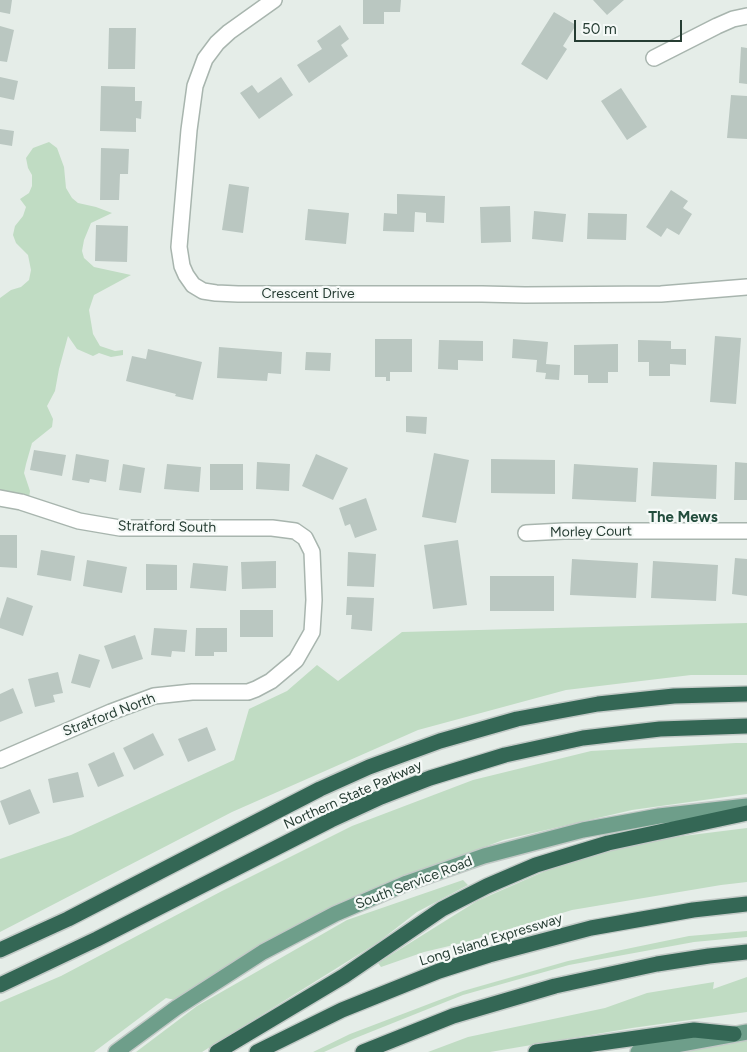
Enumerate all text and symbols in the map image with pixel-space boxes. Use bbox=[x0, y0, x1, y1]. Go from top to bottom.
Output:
scale bar bbox=[577, 10, 684, 42]
text: 50 m bbox=[582, 20, 617, 38]
street label: Crescent Drive bbox=[261, 286, 355, 302]
district label: The Mews bbox=[648, 509, 718, 527]
street label: Stratford South bbox=[118, 518, 216, 536]
street label: Morley Court bbox=[550, 523, 632, 541]
street label: Stratford North bbox=[60, 690, 158, 740]
street label: Northern State Parkway bbox=[281, 757, 425, 833]
street label: South Service Road bbox=[353, 853, 475, 913]
street label: Long Island Expressway bbox=[417, 910, 565, 970]

